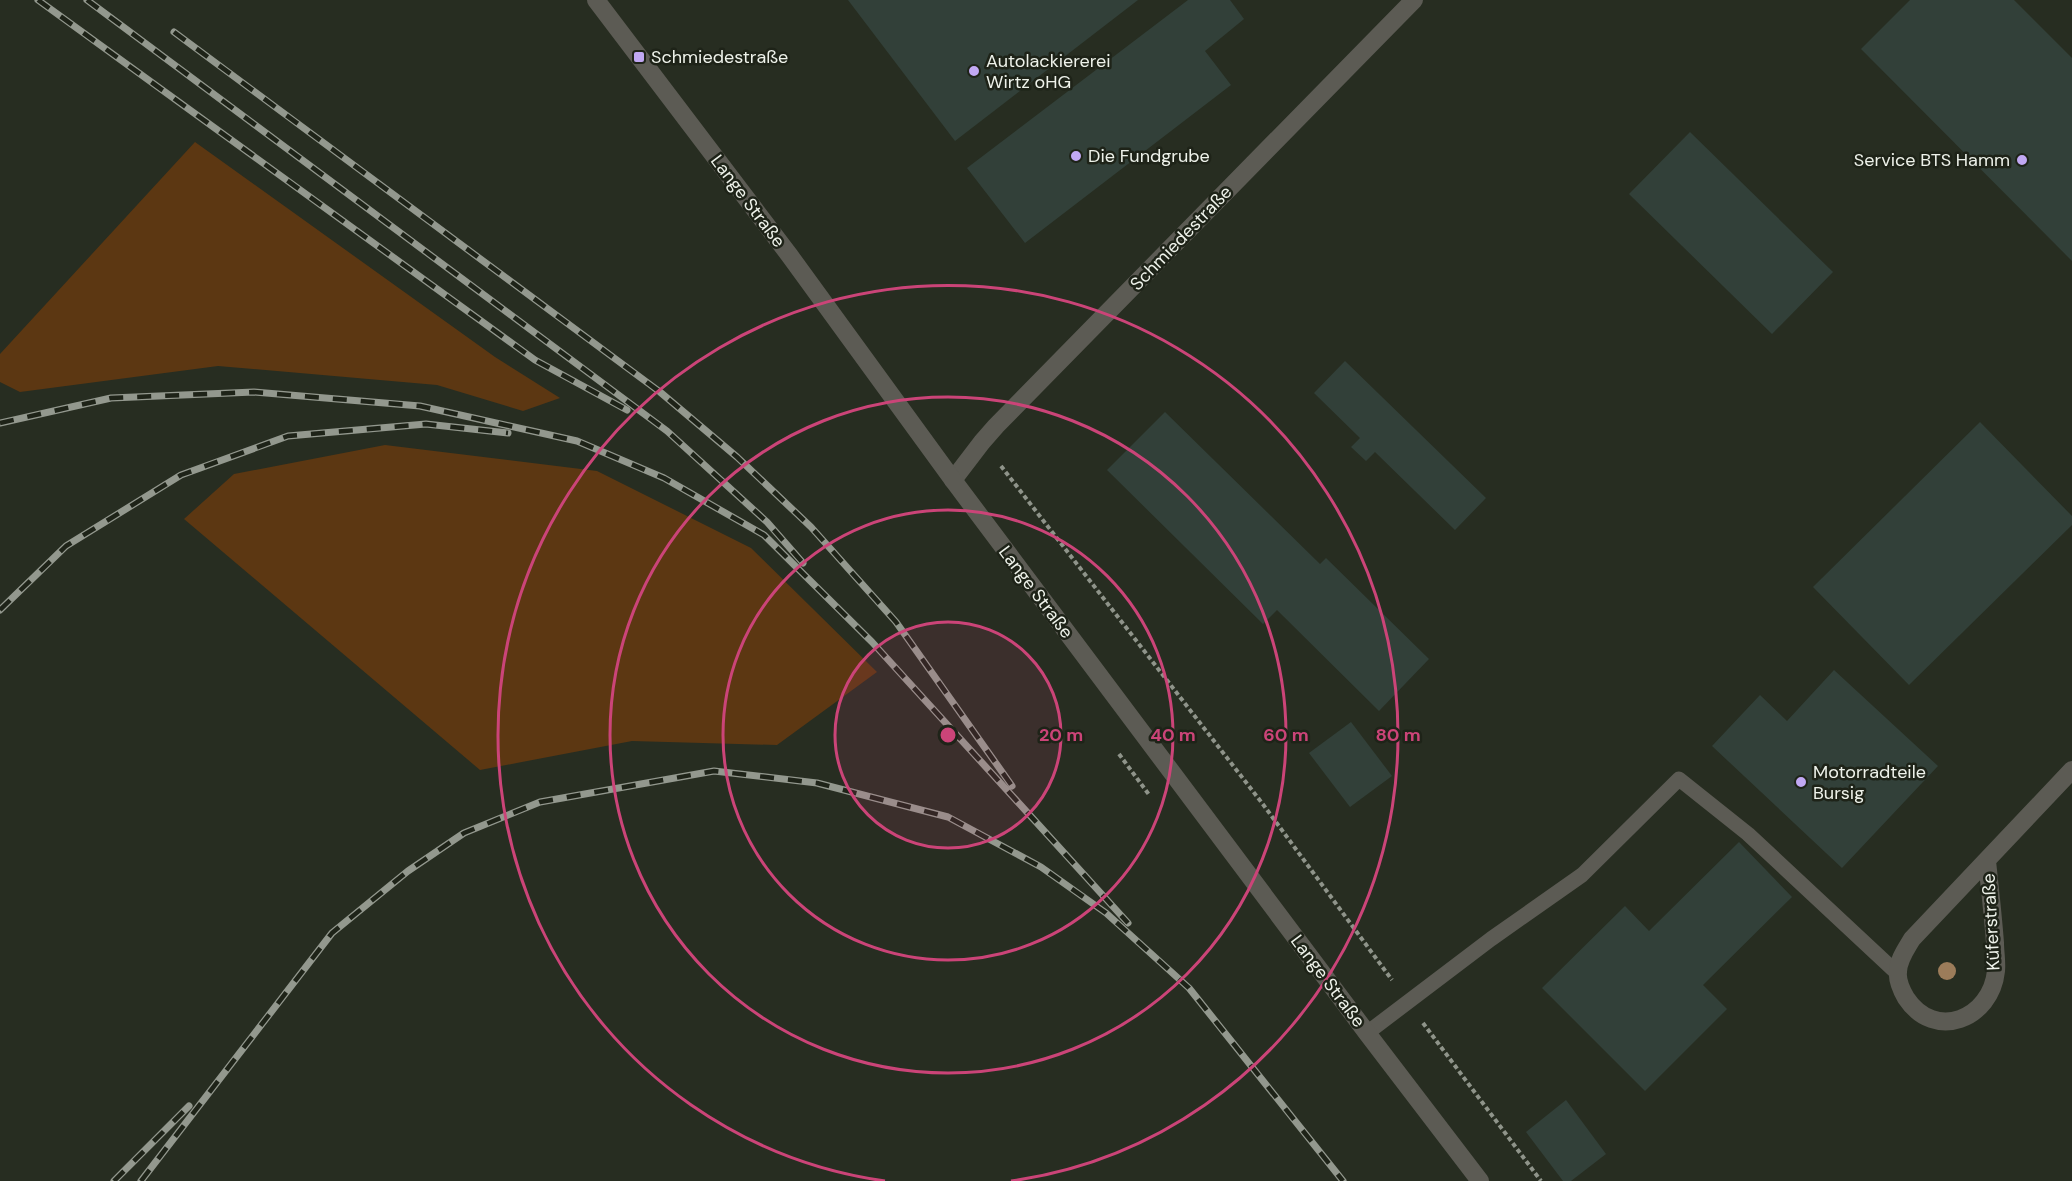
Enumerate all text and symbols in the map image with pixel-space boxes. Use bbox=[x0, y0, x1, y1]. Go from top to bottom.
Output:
place label: Schmiedestraße bbox=[651, 45, 788, 69]
place label: Autolackiererei Wirtz oHG bbox=[986, 49, 1111, 94]
marker: Schmiedestraße bbox=[632, 50, 646, 64]
marker: Autolackiererei Wirtz oHG bbox=[967, 64, 981, 78]
place label: Die Fundgrube bbox=[1088, 144, 1210, 168]
place label: Service BTS Hamm bbox=[1854, 148, 2010, 172]
marker: Die Fundgrube bbox=[1069, 149, 1083, 163]
street label: Lange Straße bbox=[705, 150, 791, 252]
marker: Service BTS Hamm bbox=[2015, 153, 2029, 167]
street label: Schmiedestraße bbox=[1125, 180, 1237, 296]
street label: Lange Straße bbox=[993, 541, 1079, 643]
text: 20 m bbox=[1039, 723, 1083, 747]
text: 40 m bbox=[1150, 723, 1196, 747]
text: 60 m bbox=[1263, 723, 1309, 747]
text: 80 m bbox=[1375, 723, 1421, 747]
centre of rings bbox=[938, 725, 958, 745]
place label: Motorradteile Bursig bbox=[1813, 760, 1926, 805]
marker: Motorradteile Bursig bbox=[1794, 775, 1808, 789]
street label: Küferstraße bbox=[1976, 873, 2006, 971]
street label: Lange Straße bbox=[1285, 930, 1371, 1032]

